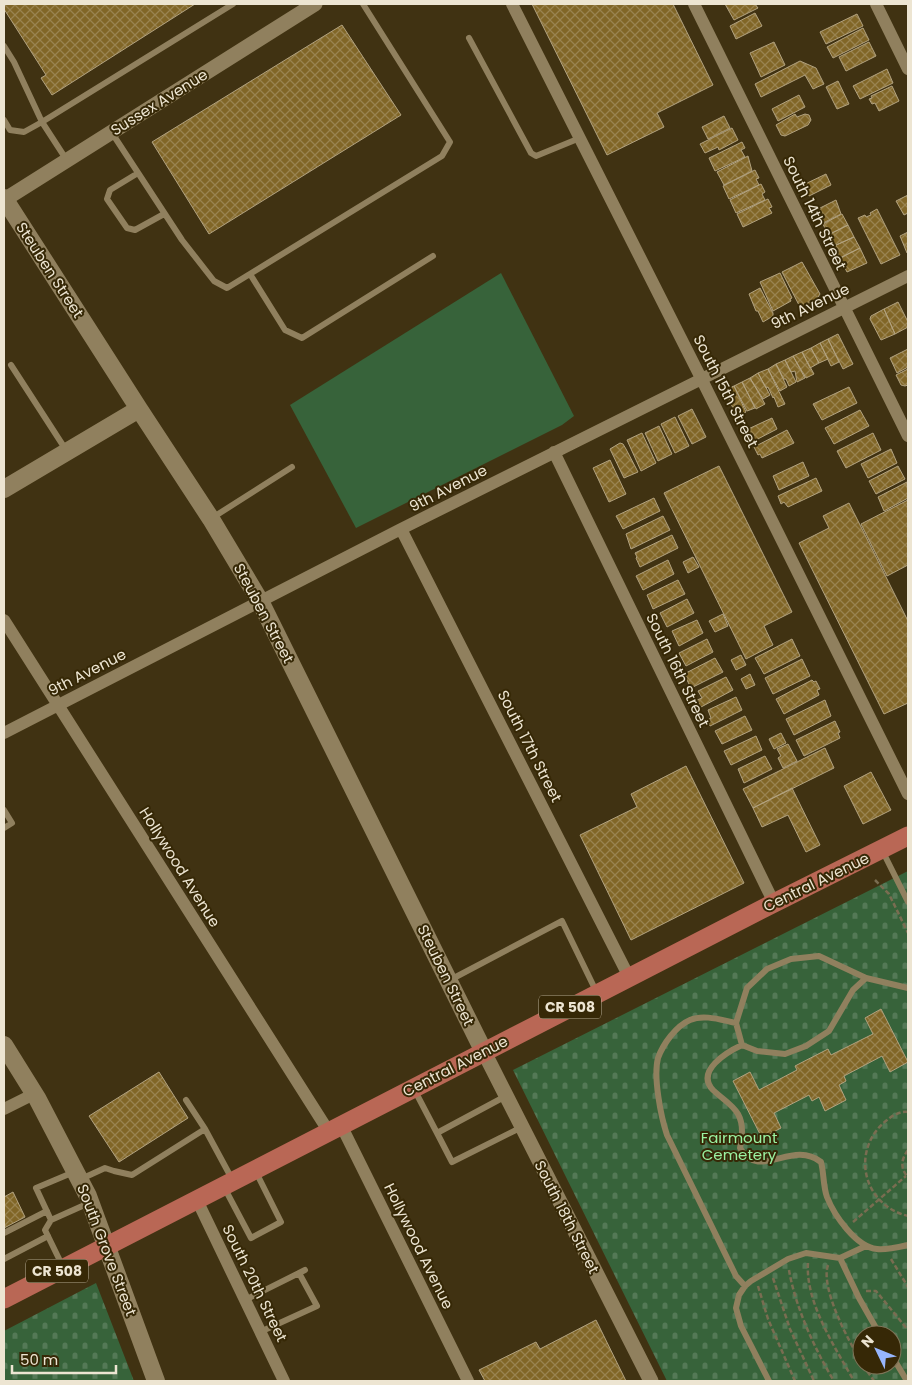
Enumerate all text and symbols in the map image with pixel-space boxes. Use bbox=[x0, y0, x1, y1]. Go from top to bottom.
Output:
street label: Sussex Avenue bbox=[106, 64, 212, 140]
street label: South 14th Street bbox=[778, 153, 852, 273]
street label: Steuben Street bbox=[11, 218, 89, 322]
street label: 9th Avenue bbox=[767, 278, 853, 334]
street label: South 15th Street bbox=[688, 331, 764, 451]
street label: 9th Avenue bbox=[405, 459, 491, 517]
street label: Steuben Street bbox=[229, 559, 299, 667]
street label: South 16th Street bbox=[641, 609, 715, 731]
street label: 9th Avenue bbox=[44, 643, 130, 701]
street label: South 17th Street bbox=[493, 686, 567, 806]
street label: Hollywood Avenue bbox=[135, 803, 225, 931]
street label: Central Avenue bbox=[759, 847, 873, 917]
street label: Steuben Street bbox=[412, 921, 480, 1029]
road number: CR 508 bbox=[539, 996, 601, 1019]
street label: Central Avenue bbox=[399, 1030, 511, 1102]
park label: Fairmount Cemetery bbox=[701, 1127, 777, 1165]
street label: South 18th Street bbox=[529, 1157, 605, 1277]
street label: Hollywood Avenue bbox=[379, 1179, 459, 1313]
street label: South Grove Street bbox=[72, 1181, 142, 1319]
street label: South 20th Street bbox=[217, 1221, 293, 1345]
road number: CR 508 bbox=[26, 1260, 88, 1282]
north arrow bbox=[852, 1325, 902, 1375]
text: N bbox=[857, 1330, 878, 1352]
scale bar bbox=[12, 1342, 116, 1374]
text: 50 m bbox=[20, 1349, 58, 1370]

